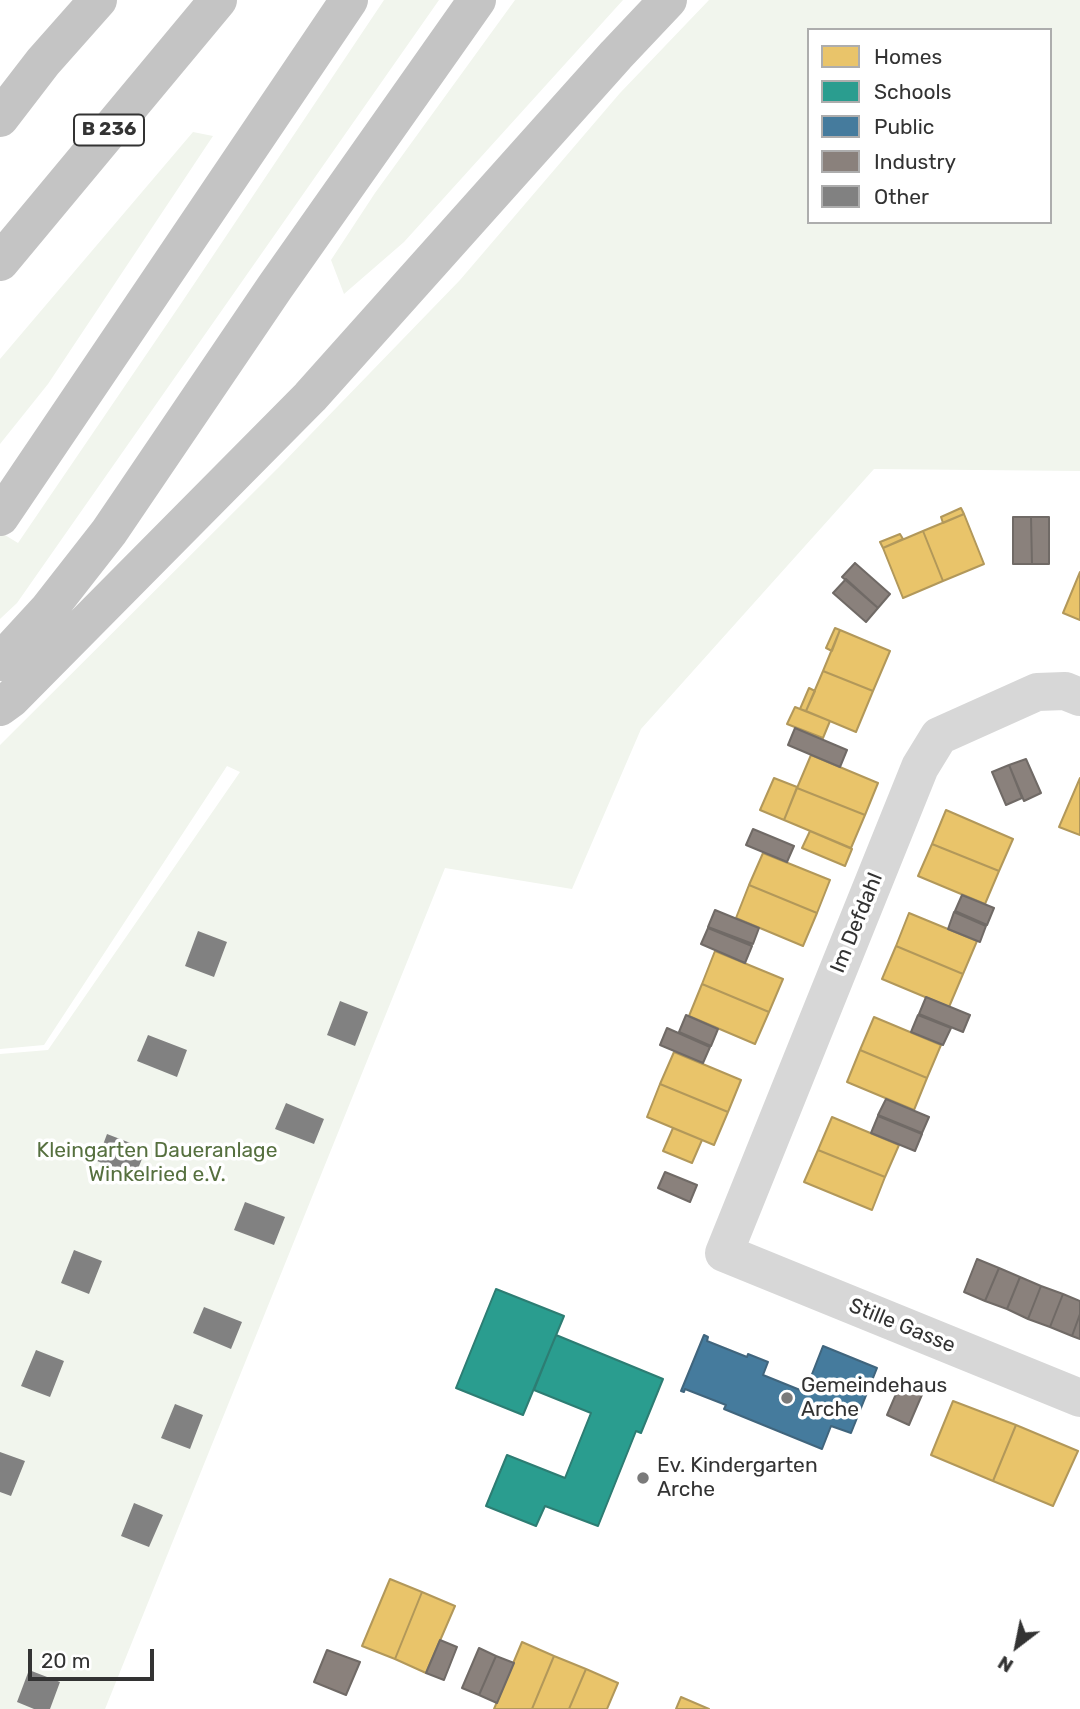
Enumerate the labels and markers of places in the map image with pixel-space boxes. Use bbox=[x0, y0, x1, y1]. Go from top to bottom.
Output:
place label: Gemeindehaus Arche bbox=[801, 1373, 947, 1423]
marker: Gemeindehaus Arche bbox=[779, 1390, 795, 1406]
place label: Ev. Kindergarten Arche bbox=[657, 1453, 818, 1503]
marker: Ev. Kindergarten Arche bbox=[635, 1470, 651, 1486]

